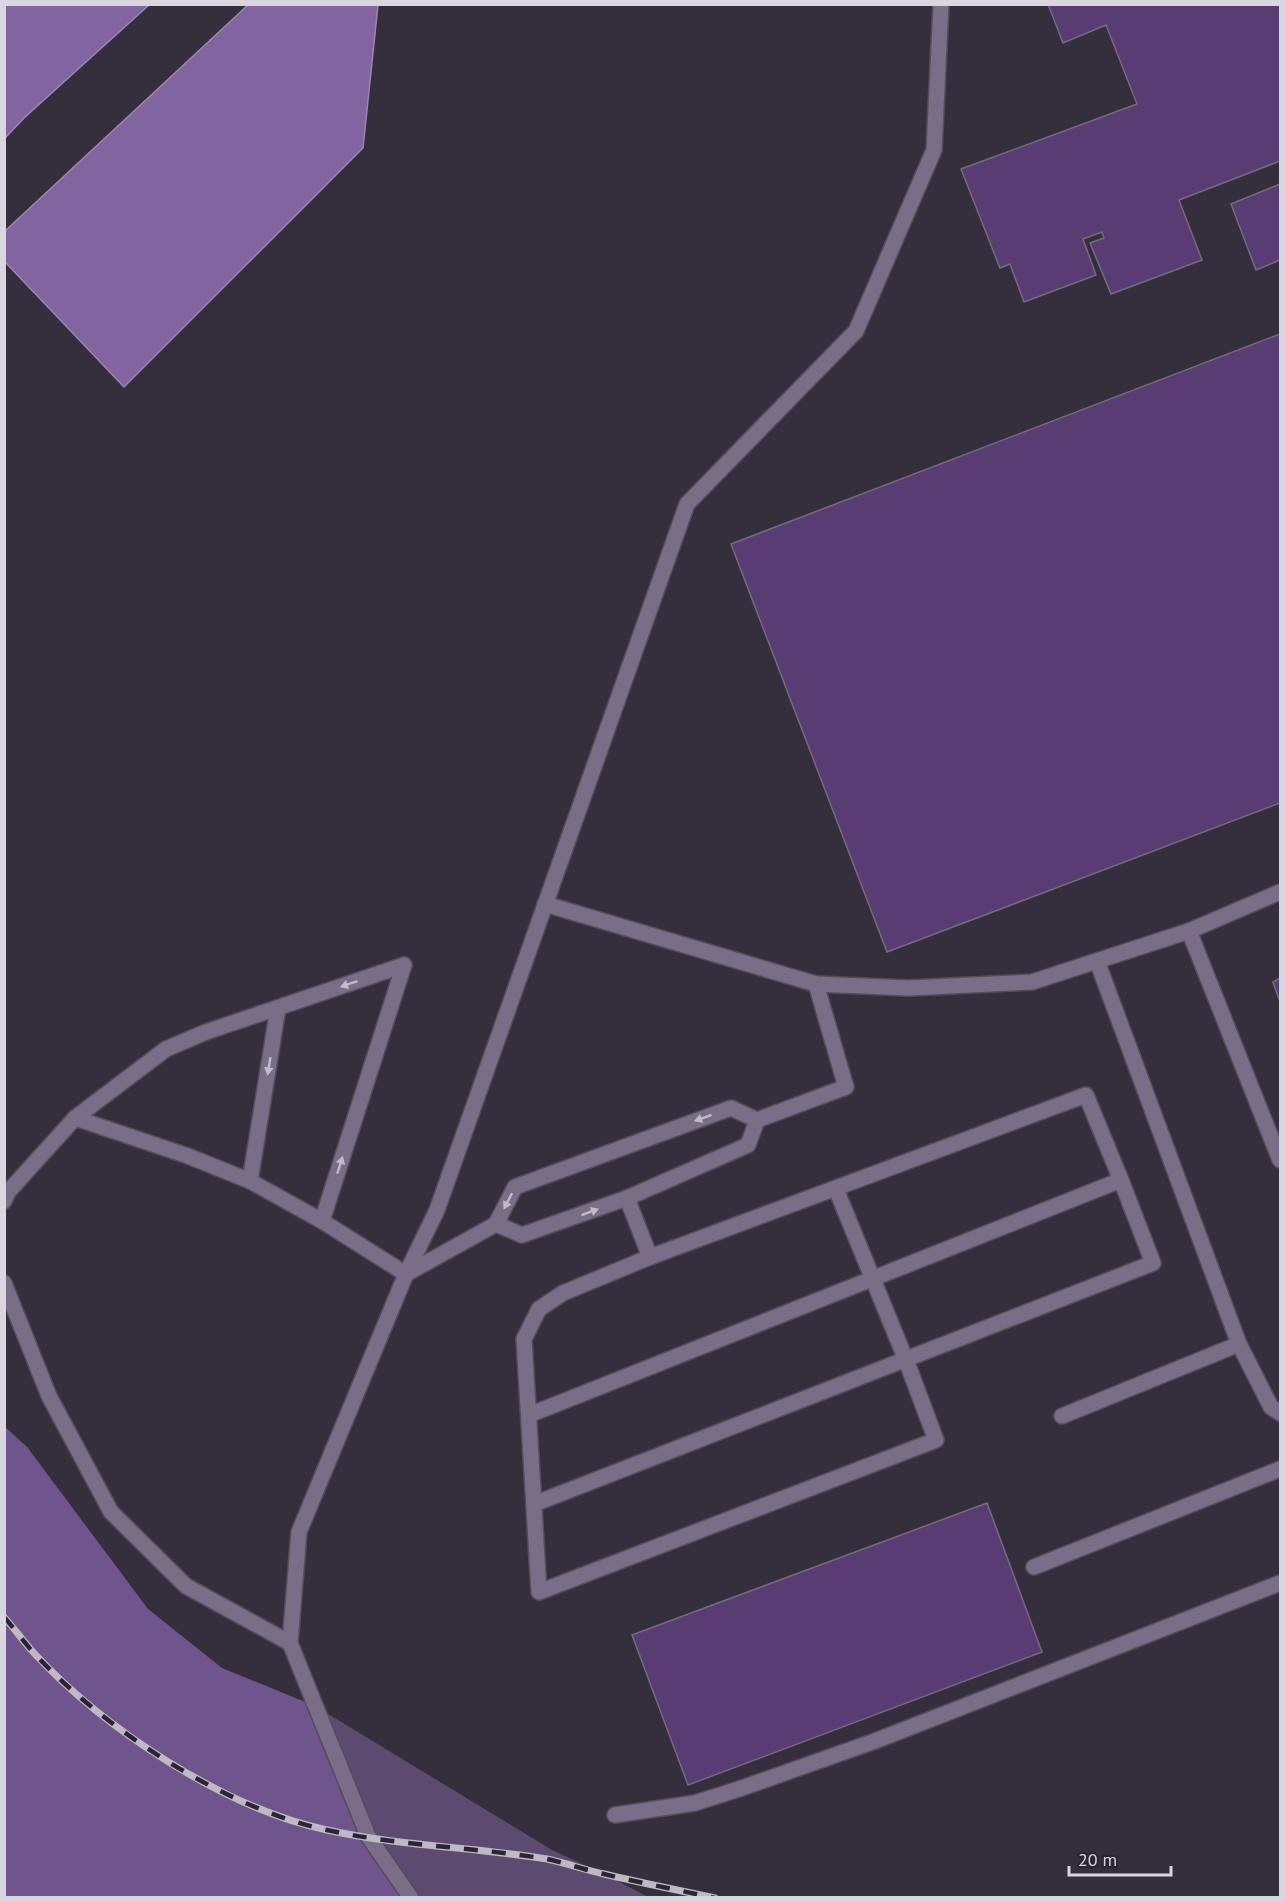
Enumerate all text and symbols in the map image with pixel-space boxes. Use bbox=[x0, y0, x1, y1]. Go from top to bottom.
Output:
one-way arrow bbox=[340, 980, 358, 989]
one-way arrow bbox=[264, 1056, 273, 1075]
one-way arrow bbox=[694, 1113, 712, 1123]
one-way arrow bbox=[336, 1156, 345, 1174]
one-way arrow bbox=[503, 1193, 513, 1210]
one-way arrow bbox=[582, 1207, 600, 1217]
scale bar bbox=[1069, 1839, 1171, 1877]
text: 20 m bbox=[1078, 1848, 1117, 1871]

